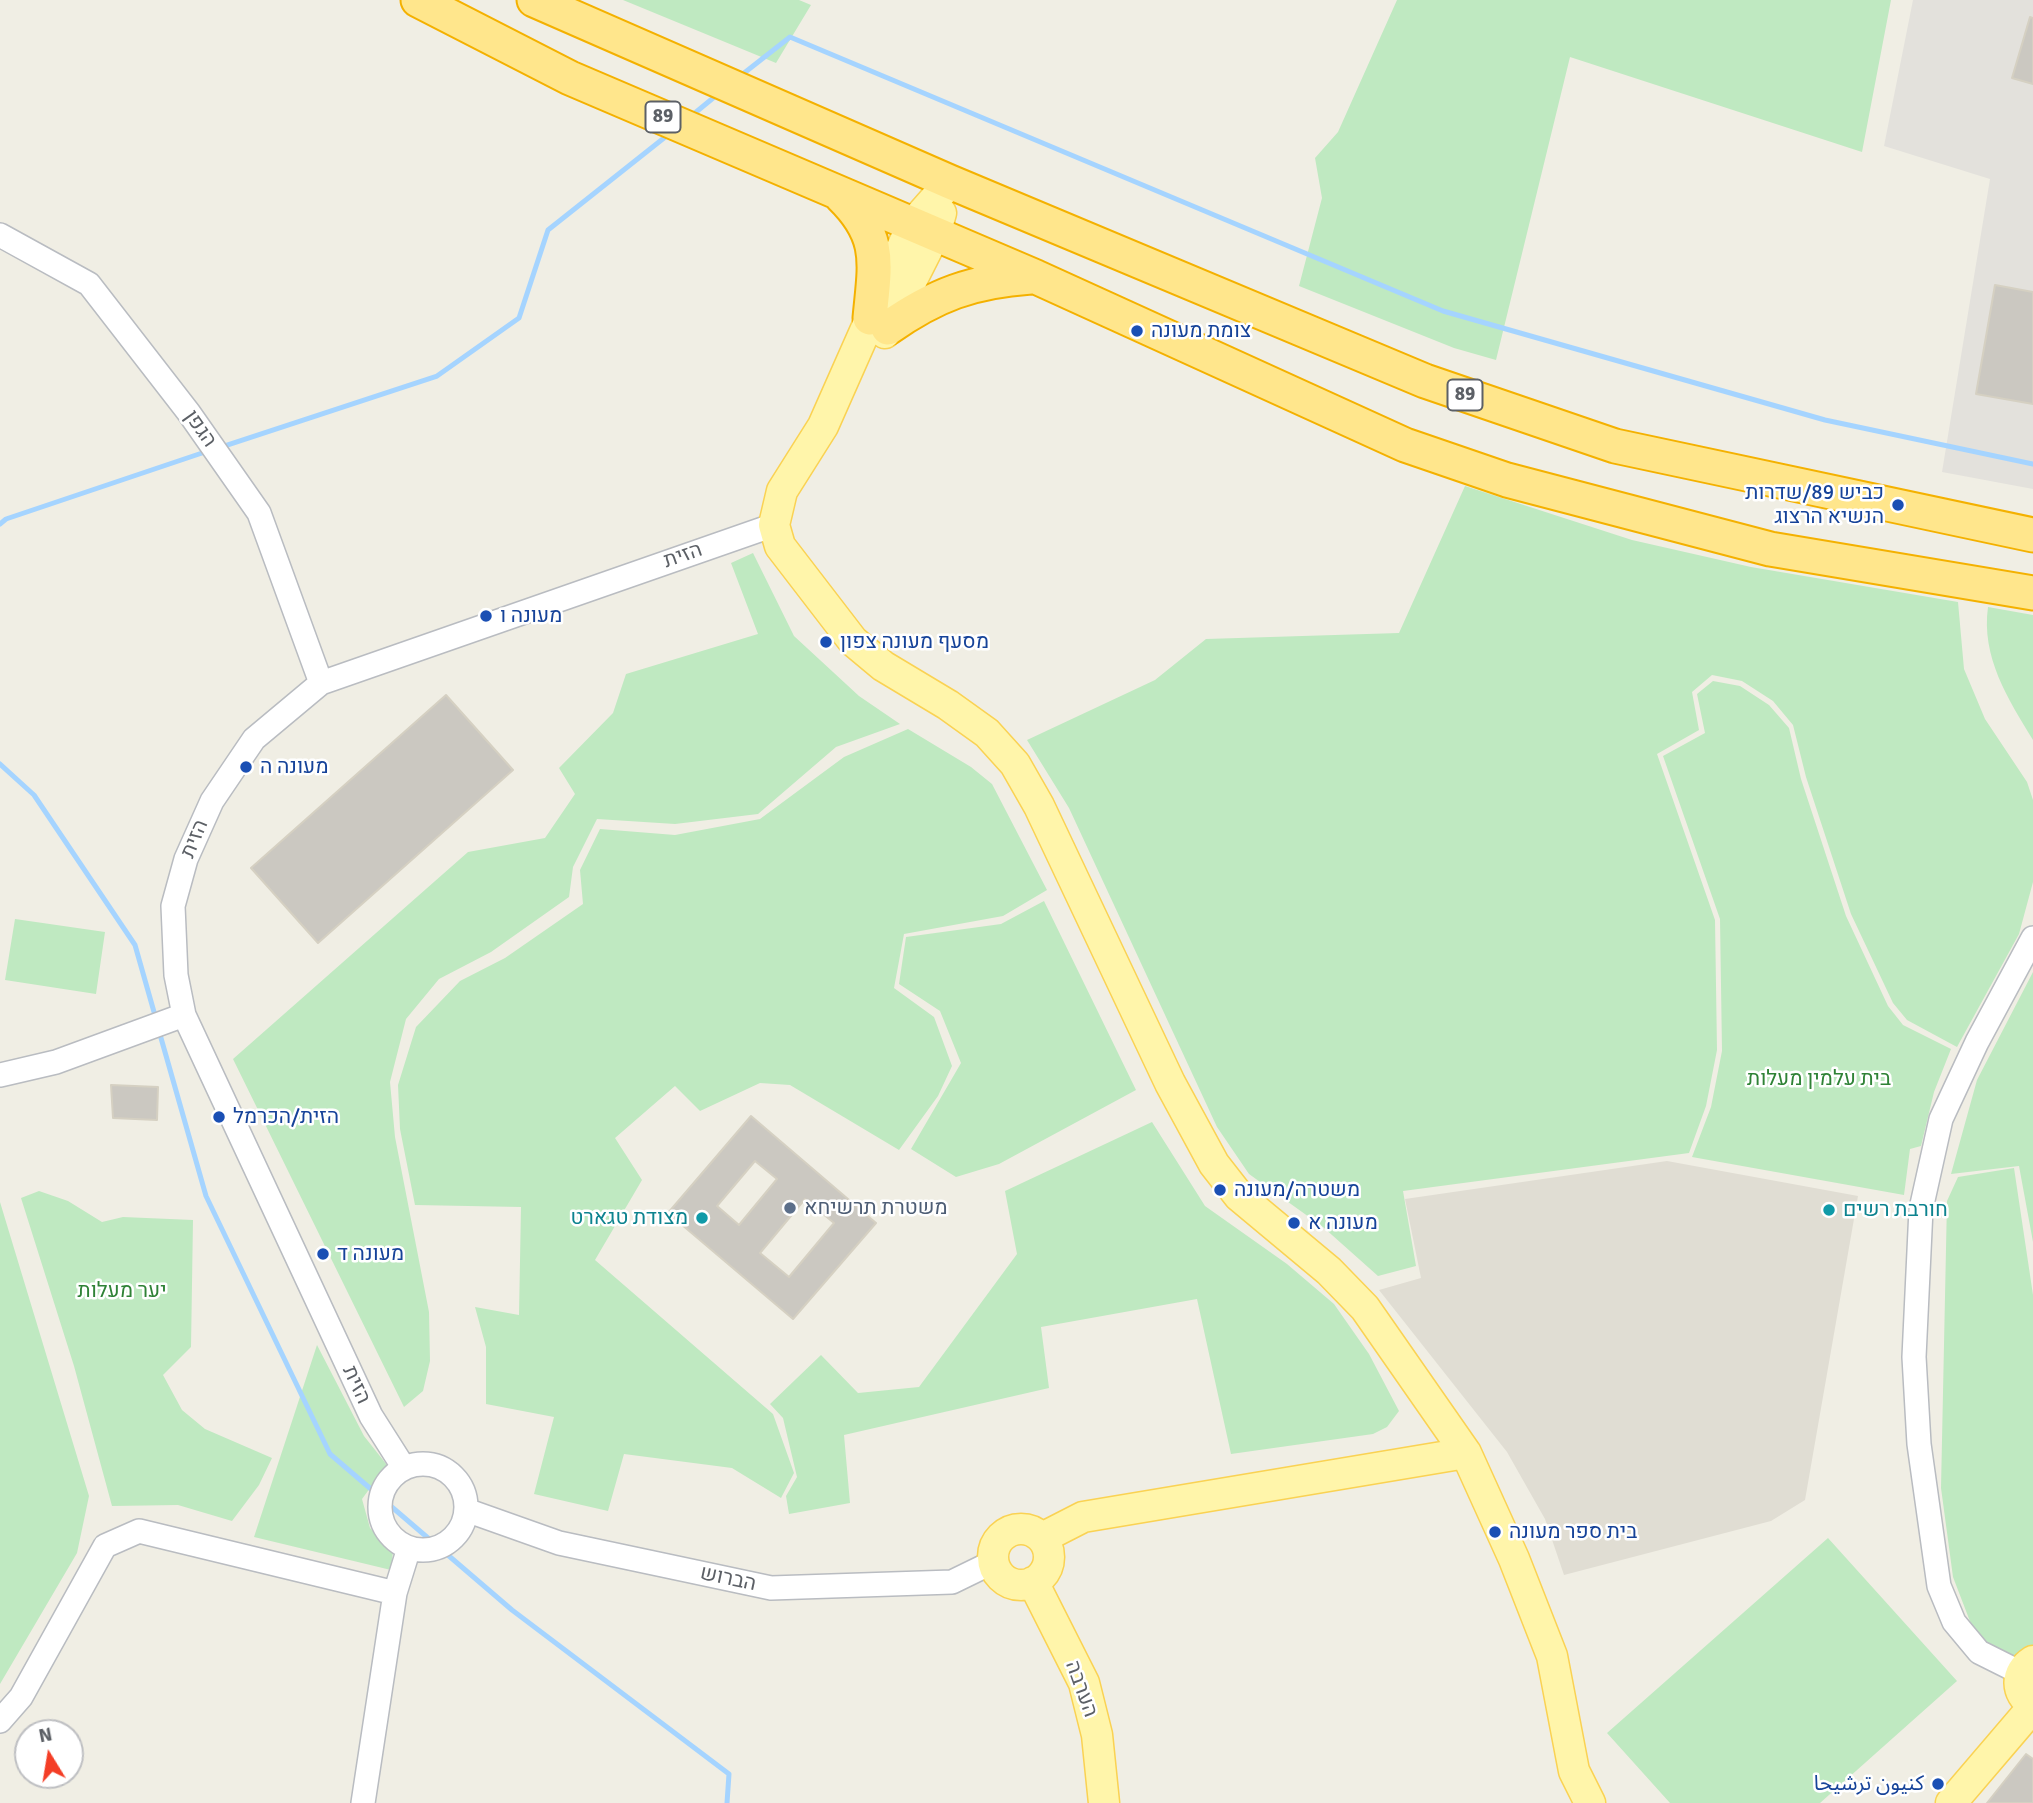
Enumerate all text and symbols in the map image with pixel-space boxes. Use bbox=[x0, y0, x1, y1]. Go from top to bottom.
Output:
road number: 89 bbox=[646, 102, 680, 132]
place label: צומת מעונה bbox=[1151, 318, 1251, 344]
marker: צומת מעונה bbox=[1129, 323, 1145, 339]
road number: 89 bbox=[1448, 380, 1482, 410]
street label: הגפן bbox=[178, 406, 222, 452]
place label: כביש 89/שדרות הנשיא הרצוג bbox=[1745, 480, 1884, 530]
marker: כביש 89/שדרות הנשיא הרצוג bbox=[1890, 497, 1906, 513]
street label: הזית bbox=[660, 538, 706, 574]
place label: מעונה ו bbox=[500, 603, 562, 629]
marker: מעונה ו bbox=[478, 608, 494, 624]
place label: מסעף מעונה צפון bbox=[840, 629, 989, 655]
marker: מסעף מעונה צפון bbox=[818, 634, 834, 650]
place label: מעונה ה bbox=[260, 754, 329, 780]
marker: מעונה ה bbox=[238, 759, 254, 775]
street label: הזית bbox=[176, 816, 214, 862]
park label: בית עלמין מעלות bbox=[1747, 1066, 1891, 1092]
place label: הזית/הכרמל bbox=[233, 1104, 339, 1130]
marker: הזית/הכרמל bbox=[211, 1109, 227, 1125]
place label: משטרה/מעונה bbox=[1234, 1177, 1360, 1203]
marker: משטרה/מעונה bbox=[1212, 1182, 1228, 1198]
place label: משטרת תרשיחא bbox=[804, 1195, 948, 1221]
place label: חורבת רשים bbox=[1843, 1197, 1948, 1223]
marker: משטרת תרשיחא bbox=[782, 1200, 798, 1216]
marker: חורבת רשים bbox=[1821, 1202, 1837, 1218]
place label: מצודת טגארט bbox=[571, 1205, 688, 1231]
marker: מצודת טגארט bbox=[694, 1210, 710, 1226]
place label: מעונה א bbox=[1308, 1210, 1378, 1236]
marker: מעונה א bbox=[1286, 1215, 1302, 1231]
place label: מעונה ד bbox=[337, 1241, 404, 1267]
marker: מעונה ד bbox=[315, 1246, 331, 1262]
park label: יער מעלות bbox=[78, 1278, 166, 1304]
street label: הזית bbox=[336, 1362, 376, 1408]
place label: בית ספר מעונה bbox=[1509, 1519, 1637, 1545]
marker: בית ספר מעונה bbox=[1487, 1524, 1503, 1540]
street label: הברוש bbox=[698, 1561, 758, 1597]
street label: הערבה bbox=[1059, 1657, 1103, 1721]
north arrow bbox=[14, 1719, 84, 1789]
text: N bbox=[37, 1722, 54, 1748]
place label: كنيون ترشيحا bbox=[1814, 1771, 1924, 1797]
marker: كنيون ترشيحا bbox=[1930, 1776, 1946, 1792]

